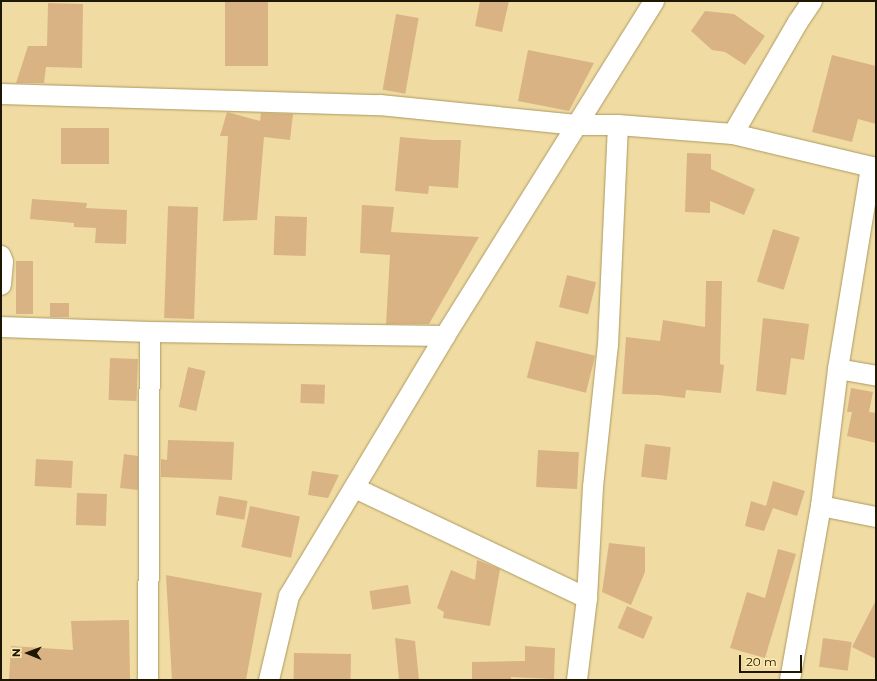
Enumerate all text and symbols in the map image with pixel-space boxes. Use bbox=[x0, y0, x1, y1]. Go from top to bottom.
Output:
north arrow bbox=[8, 633, 48, 673]
scale bar bbox=[741, 647, 804, 673]
text: N bbox=[9, 648, 23, 657]
text: 20 m bbox=[746, 654, 777, 669]

